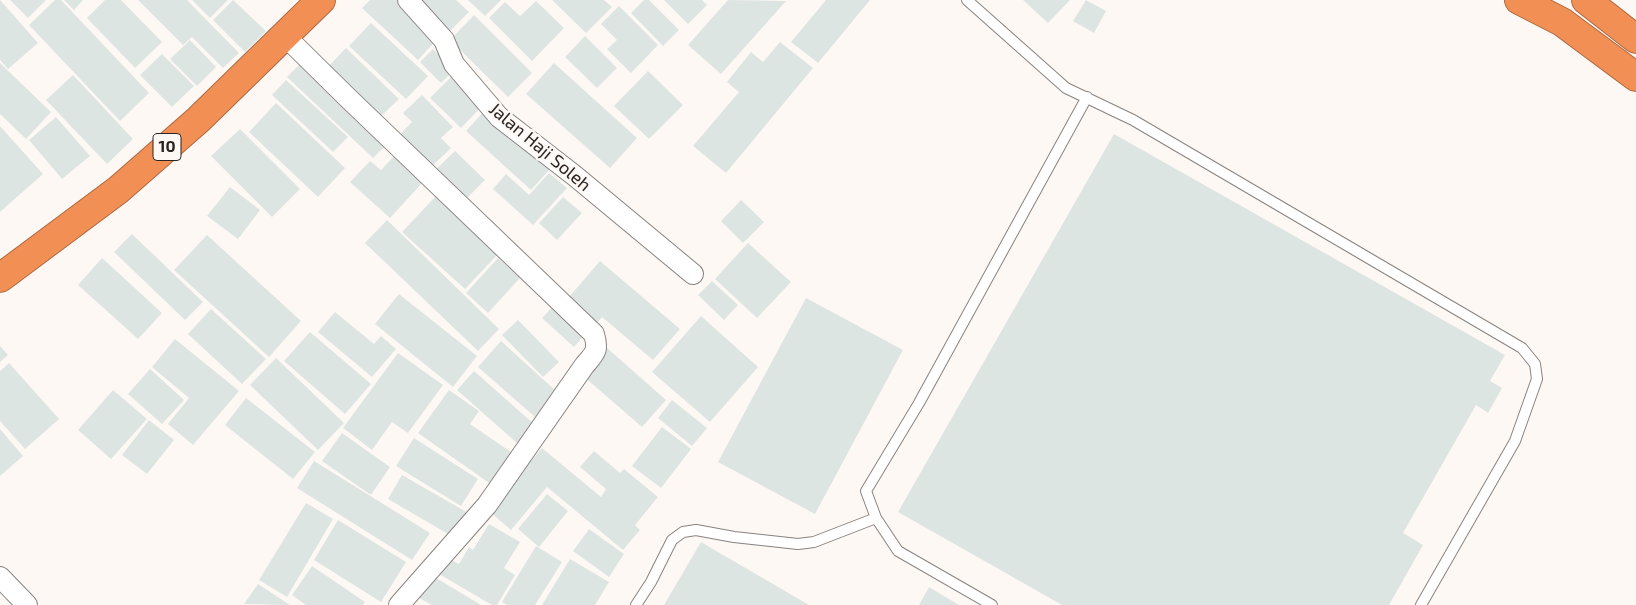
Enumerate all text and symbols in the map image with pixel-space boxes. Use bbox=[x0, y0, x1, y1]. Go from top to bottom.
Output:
street label: Jalan Haji Soleh bbox=[485, 98, 595, 196]
road number: 10 bbox=[153, 134, 181, 160]

